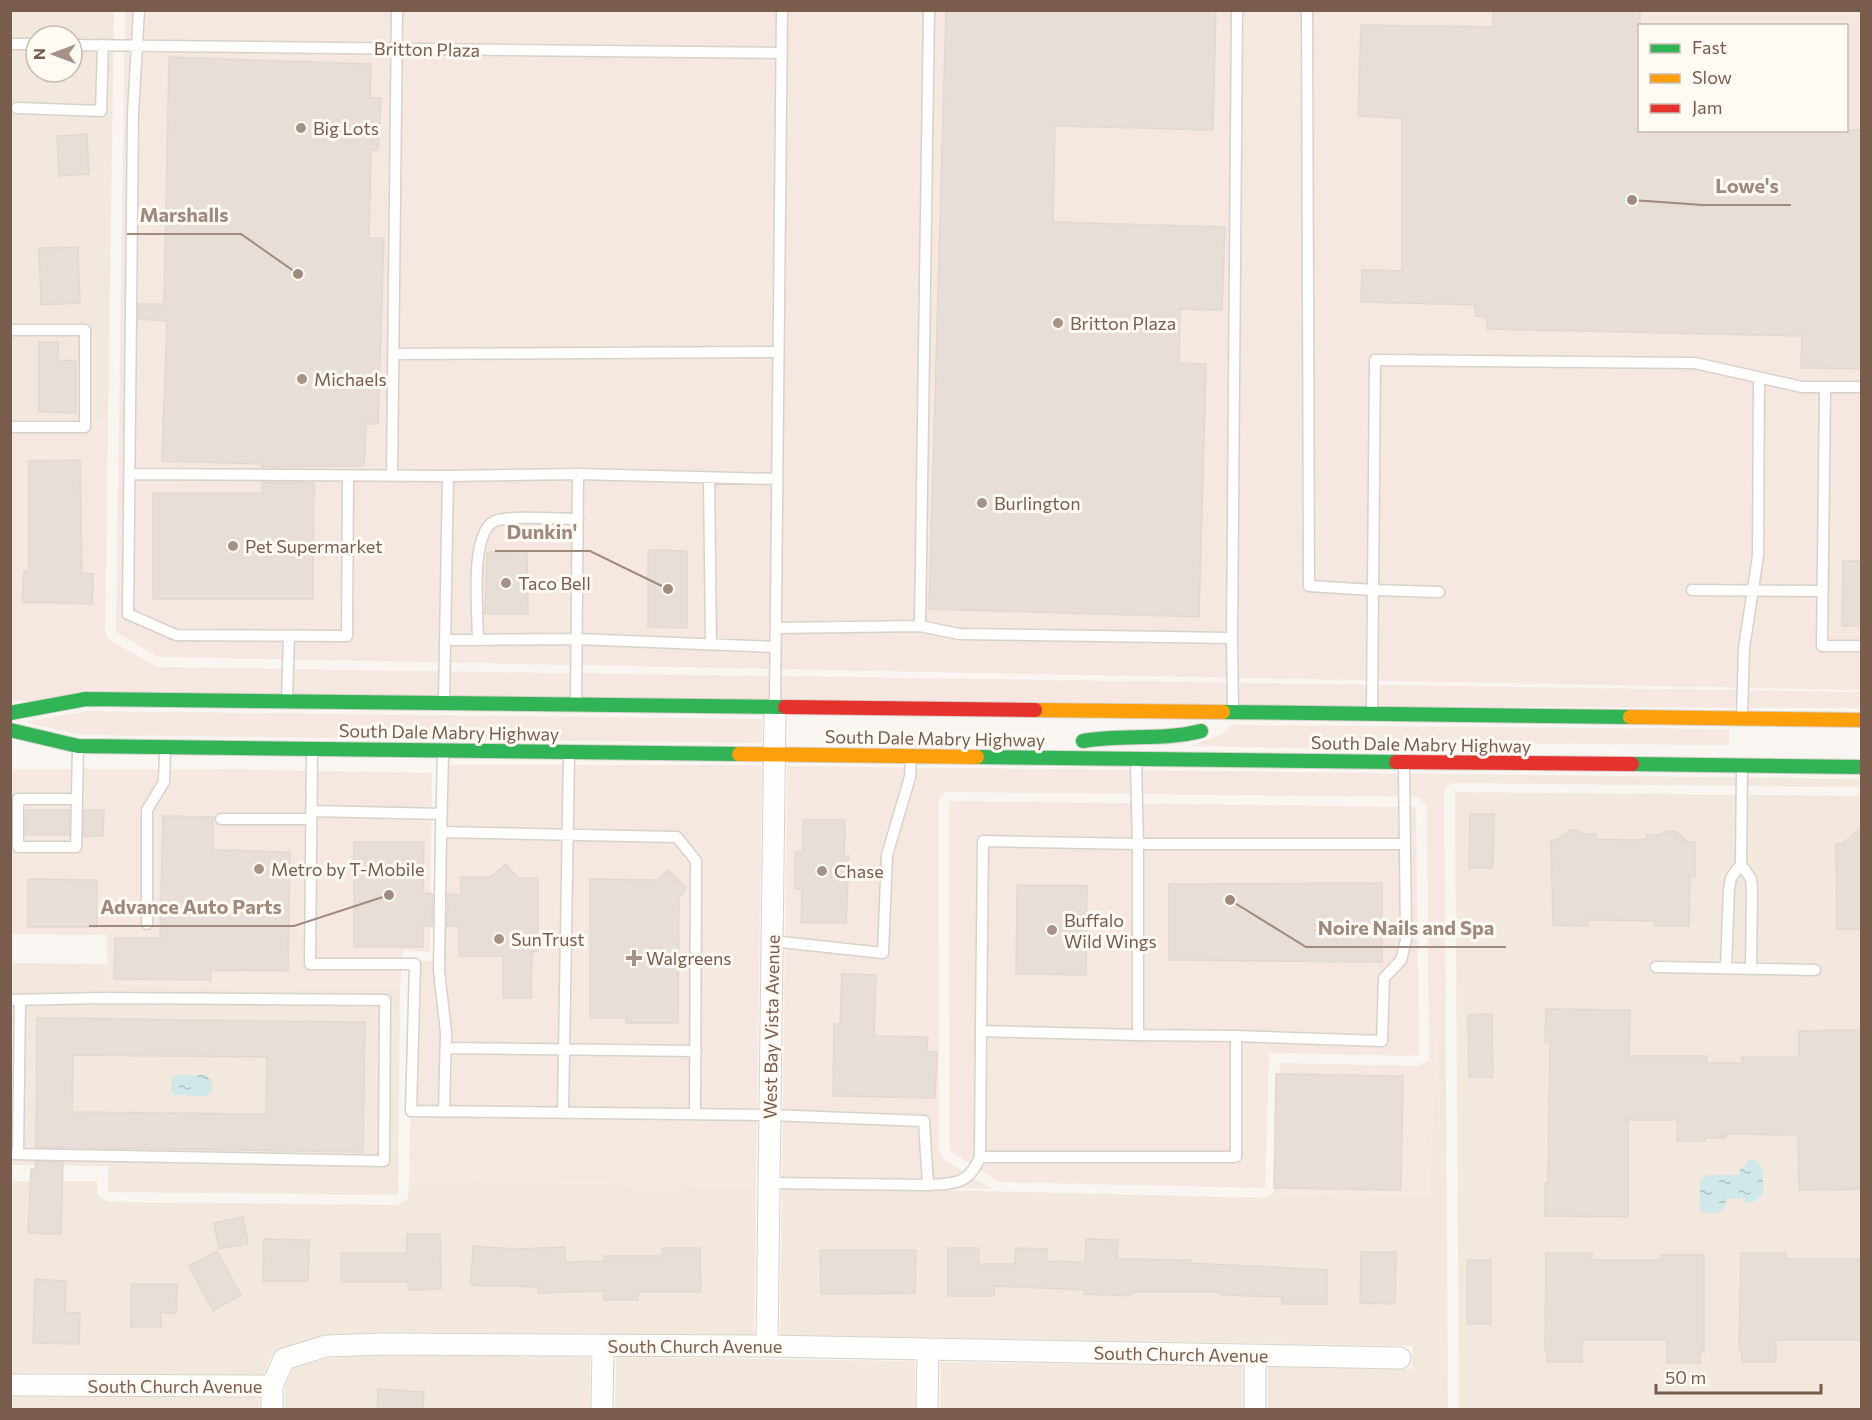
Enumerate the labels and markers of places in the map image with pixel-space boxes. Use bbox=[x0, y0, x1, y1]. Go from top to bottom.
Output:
place label: Big Lots bbox=[313, 117, 379, 139]
marker: Big Lots bbox=[294, 121, 308, 135]
callout: Lowe's bbox=[1703, 167, 1791, 205]
callout: Marshalls bbox=[127, 196, 241, 234]
place label: Britton Plaza bbox=[1070, 312, 1176, 334]
marker: Britton Plaza bbox=[1051, 316, 1065, 330]
place label: Michaels bbox=[314, 368, 387, 390]
marker: Michaels bbox=[295, 372, 309, 386]
place label: Burlington bbox=[994, 492, 1080, 514]
marker: Burlington bbox=[975, 496, 989, 510]
callout: Dunkin' bbox=[495, 513, 590, 551]
place label: Pet Supermarket bbox=[245, 535, 383, 557]
marker: Pet Supermarket bbox=[226, 539, 240, 553]
place label: Taco Bell bbox=[518, 572, 591, 594]
marker: Taco Bell bbox=[499, 576, 513, 590]
place label: Metro by T-Mobile bbox=[271, 858, 425, 880]
place label: Chase bbox=[834, 860, 884, 882]
marker: Metro by T-Mobile bbox=[252, 862, 266, 876]
marker: Chase bbox=[815, 864, 829, 878]
callout: Advance Auto Parts bbox=[89, 888, 294, 926]
place label: Buffalo Wild Wings bbox=[1064, 909, 1157, 952]
callout: Noire Nails and Spa bbox=[1306, 909, 1506, 947]
marker: Buffalo Wild Wings bbox=[1045, 923, 1059, 937]
place label: SunTrust bbox=[511, 928, 585, 950]
marker: SunTrust bbox=[492, 932, 506, 946]
place label: Walgreens bbox=[646, 947, 732, 969]
marker: Walgreens bbox=[627, 951, 641, 965]

